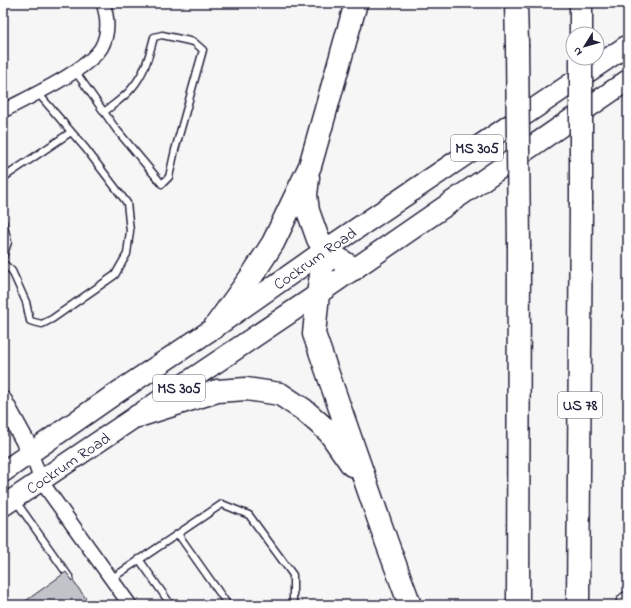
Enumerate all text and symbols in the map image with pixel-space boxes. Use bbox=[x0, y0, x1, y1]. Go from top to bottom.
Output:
north arrow bbox=[565, 26, 605, 66]
text: N bbox=[569, 44, 586, 59]
road number: MS 305 bbox=[451, 135, 503, 161]
street label: Cockrum Road bbox=[269, 222, 362, 297]
road number: MS 305 bbox=[153, 375, 205, 401]
road number: US 78 bbox=[558, 392, 602, 418]
street label: Cockrum Road bbox=[22, 427, 116, 501]

